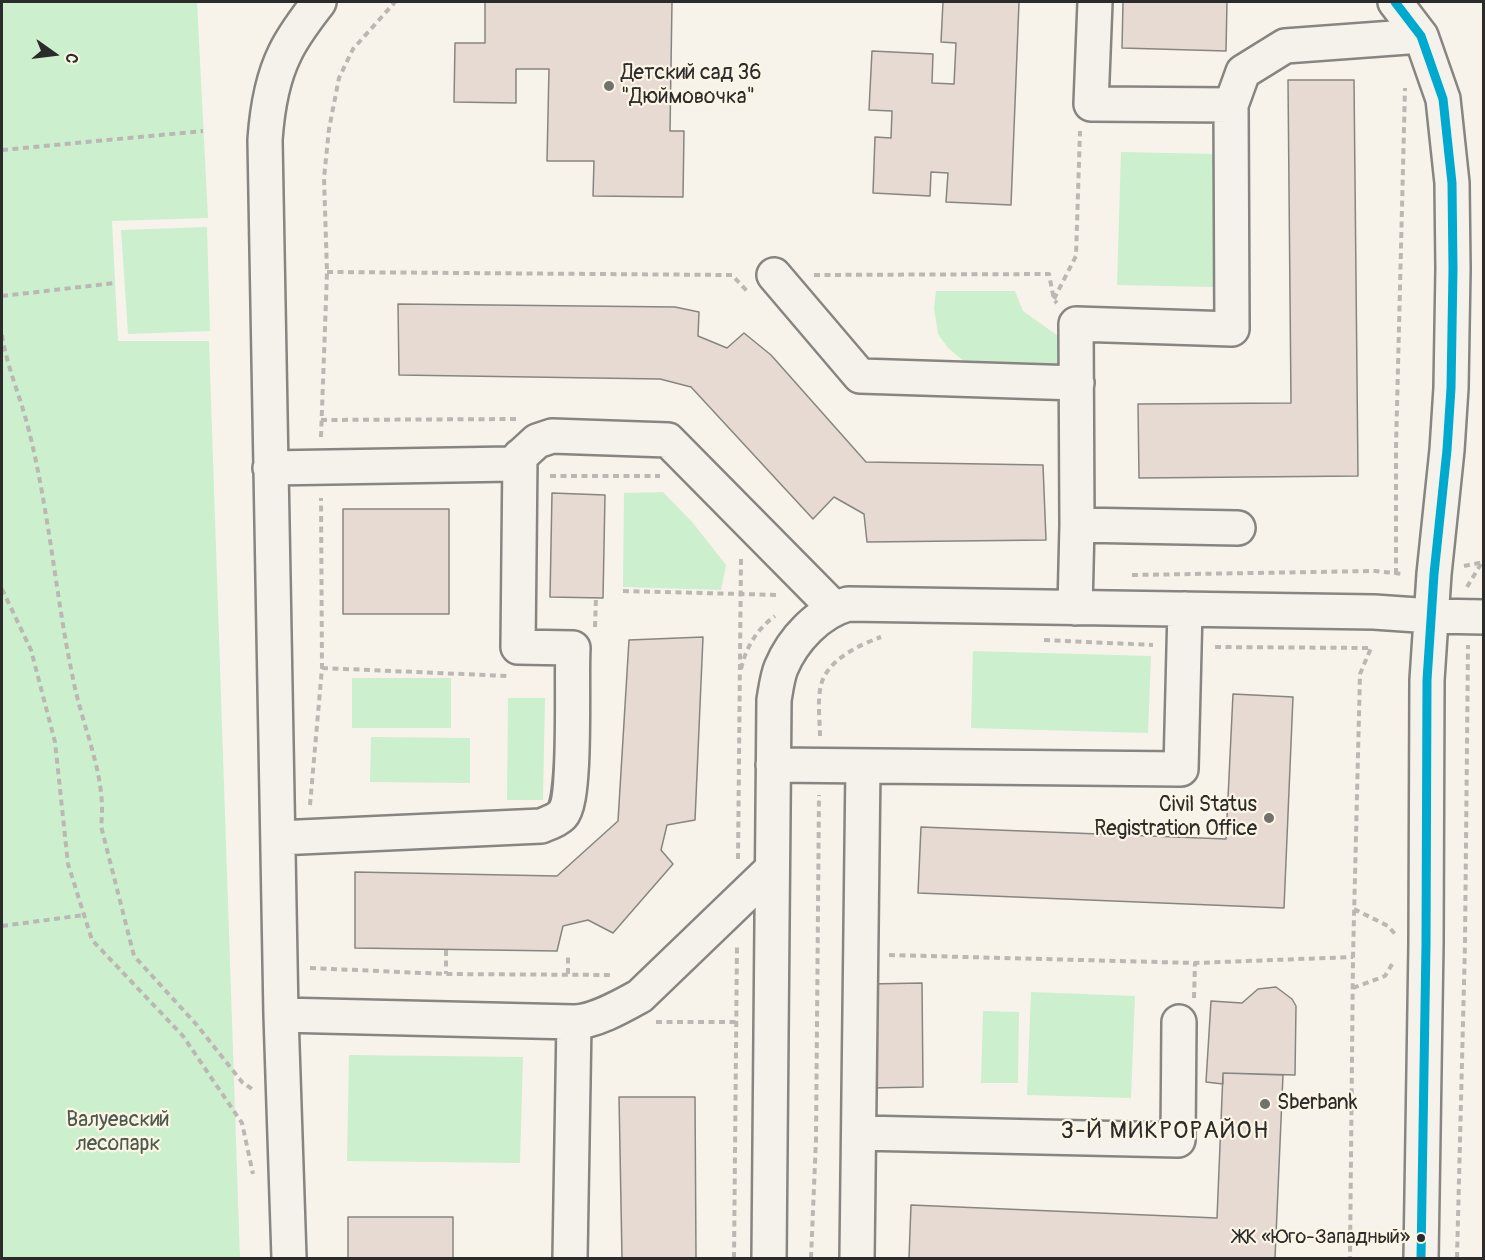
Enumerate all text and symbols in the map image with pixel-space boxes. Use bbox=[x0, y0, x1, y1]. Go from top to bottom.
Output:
north arrow bbox=[24, 24, 84, 84]
text: С bbox=[61, 51, 82, 66]
place label: Детский сад 36 "Дюймовочка" bbox=[621, 61, 761, 111]
marker: Детский сад 36 "Дюймовочка" bbox=[602, 79, 616, 93]
place label: Civil Status Registration Office bbox=[1094, 793, 1257, 843]
marker: Civil Status Registration Office bbox=[1262, 811, 1276, 825]
place label: Sberbank bbox=[1277, 1091, 1357, 1117]
marker: Sberbank bbox=[1258, 1097, 1272, 1111]
park label: Валуевский лесопарк bbox=[66, 1108, 170, 1158]
district label: 3-Й МИКРОРАЙОН bbox=[1060, 1118, 1270, 1146]
place label: ЖК «Юго-Западный» bbox=[1234, 1226, 1410, 1250]
marker: ЖК «Юго-Западный» bbox=[1415, 1232, 1427, 1244]

